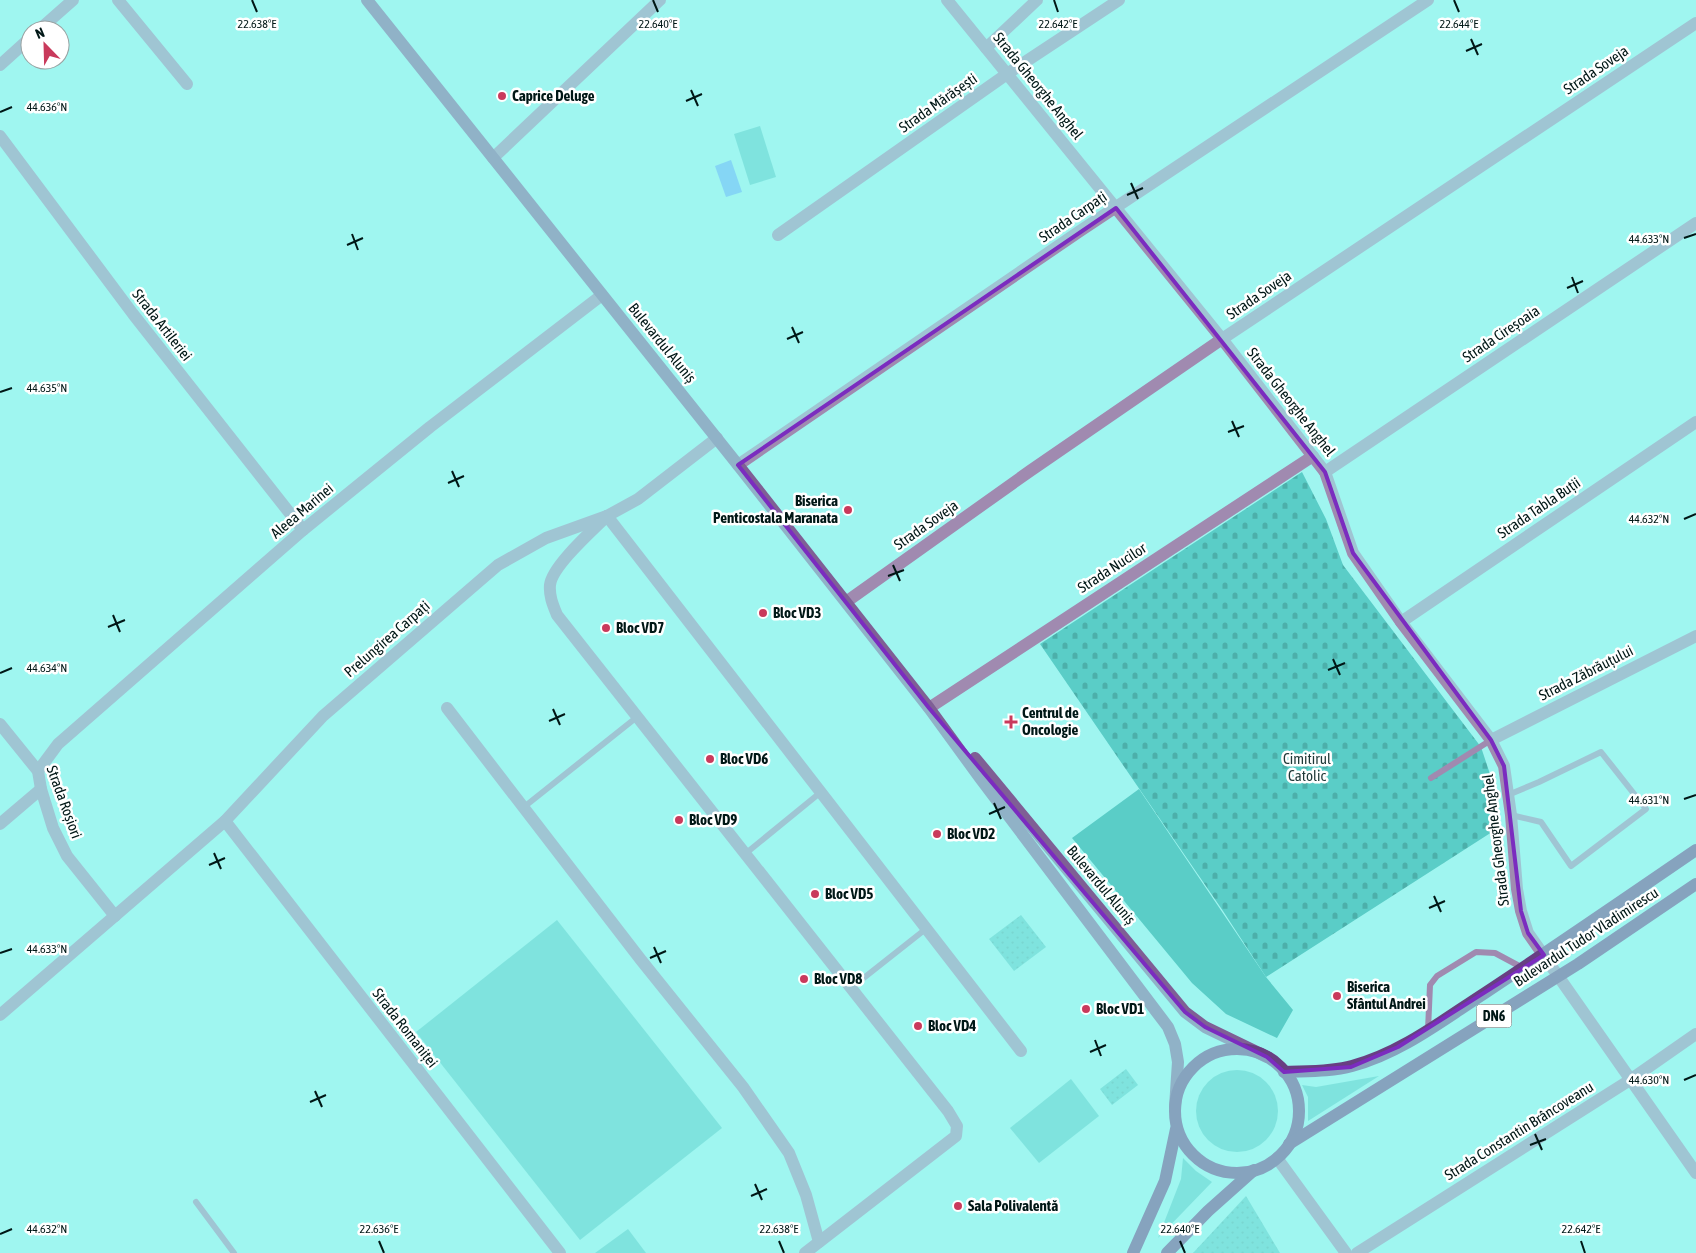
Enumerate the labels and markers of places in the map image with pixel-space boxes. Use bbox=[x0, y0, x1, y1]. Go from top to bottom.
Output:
place label: Caprice Deluge bbox=[512, 87, 595, 104]
marker: Caprice Deluge bbox=[496, 90, 508, 102]
place label: Biserica Penticostala Maranata bbox=[713, 492, 838, 526]
marker: Biserica Penticostala Maranata bbox=[842, 504, 854, 516]
place label: Bloc VD3 bbox=[773, 604, 821, 621]
marker: Bloc VD3 bbox=[757, 607, 769, 619]
place label: Bloc VD7 bbox=[616, 619, 664, 636]
marker: Bloc VD7 bbox=[600, 622, 612, 634]
place label: Centrul de Oncologie bbox=[1022, 704, 1079, 738]
marker: Centrul de Oncologie bbox=[1004, 715, 1018, 729]
place label: Bloc VD6 bbox=[720, 750, 768, 767]
marker: Bloc VD6 bbox=[704, 753, 716, 765]
place label: Bloc VD9 bbox=[689, 811, 737, 828]
marker: Bloc VD9 bbox=[673, 814, 685, 826]
place label: Bloc VD2 bbox=[947, 825, 995, 842]
marker: Bloc VD2 bbox=[931, 828, 943, 840]
place label: Bloc VD5 bbox=[825, 885, 873, 902]
marker: Bloc VD5 bbox=[809, 888, 821, 900]
place label: Bloc VD8 bbox=[814, 970, 862, 987]
marker: Bloc VD8 bbox=[798, 973, 810, 985]
place label: Biserica Sfântul Andrei bbox=[1347, 978, 1426, 1012]
marker: Biserica Sfântul Andrei bbox=[1331, 990, 1343, 1002]
place label: Bloc VD1 bbox=[1096, 1000, 1144, 1017]
marker: Bloc VD1 bbox=[1080, 1003, 1092, 1015]
place label: Bloc VD4 bbox=[928, 1017, 976, 1034]
marker: Bloc VD4 bbox=[912, 1020, 924, 1032]
place label: Sala Polivalentă bbox=[968, 1197, 1058, 1214]
marker: Sala Polivalentă bbox=[952, 1200, 964, 1212]

